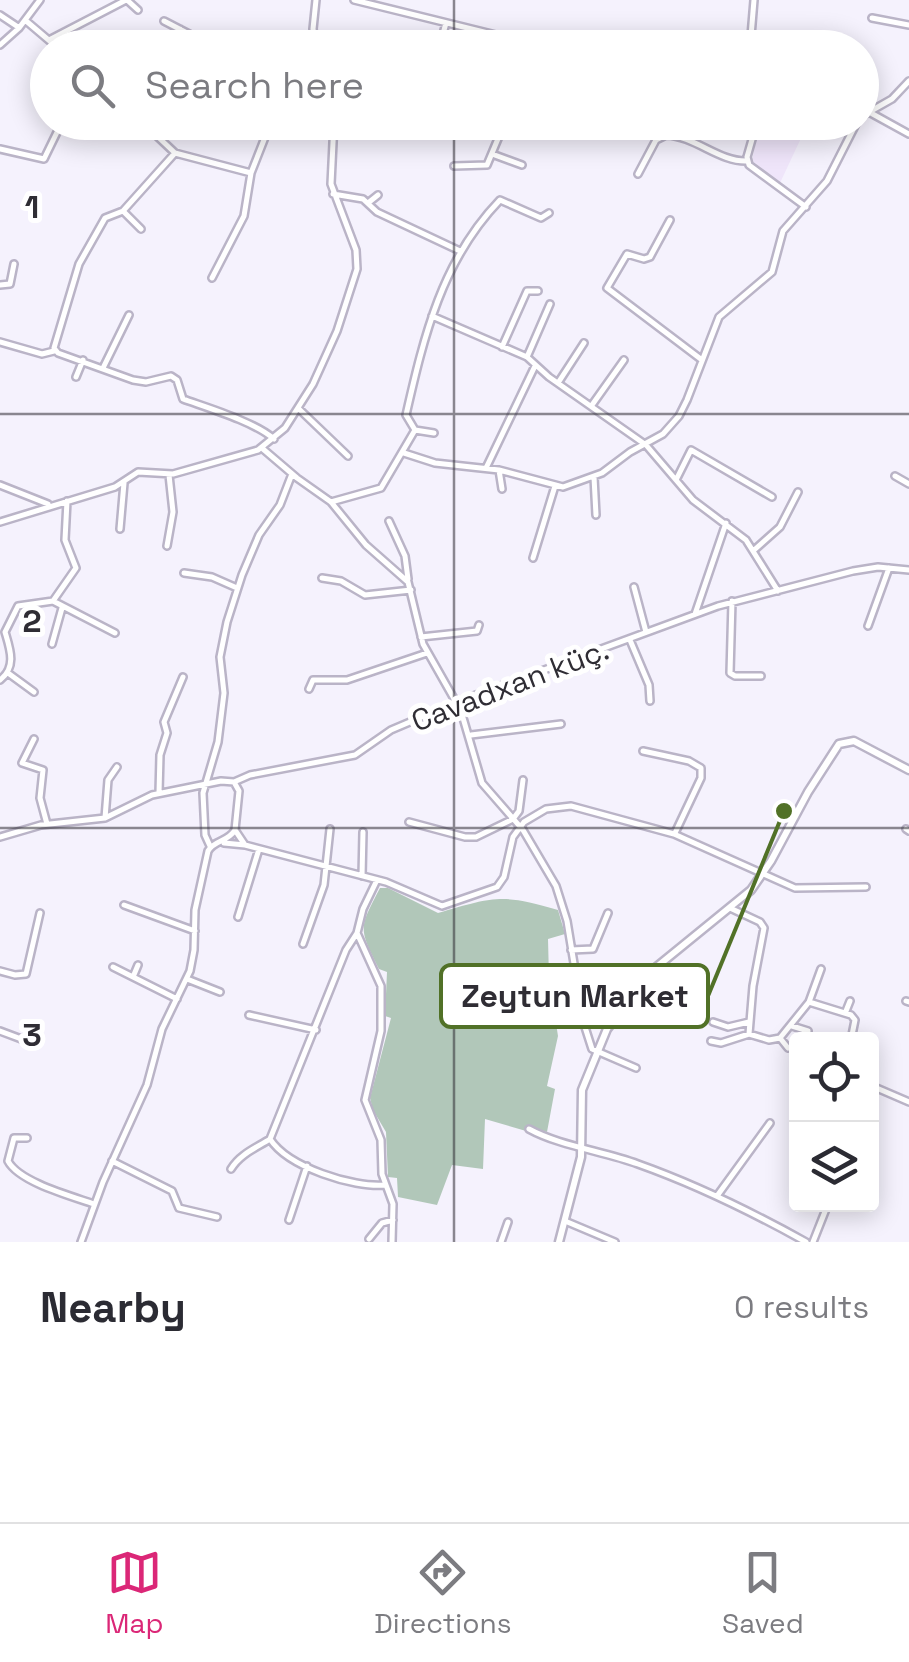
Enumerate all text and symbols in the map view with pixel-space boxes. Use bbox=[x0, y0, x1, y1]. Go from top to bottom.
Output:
search box bbox=[30, 30, 879, 140]
icon: search bbox=[65, 58, 120, 113]
text: Search here bbox=[145, 61, 364, 109]
text: 1 bbox=[25, 187, 39, 227]
text: 2 bbox=[22, 601, 42, 641]
street label: Cavadxan küç. bbox=[406, 629, 614, 741]
callout: Zeytun Market bbox=[441, 965, 708, 1027]
text: Zeytun Market bbox=[461, 976, 689, 1016]
text: 3 bbox=[22, 1015, 42, 1055]
map controls bbox=[789, 1032, 879, 1212]
button: locate bbox=[789, 1032, 879, 1122]
button: layers bbox=[789, 1122, 879, 1212]
text: Nearby bbox=[40, 1281, 186, 1334]
text: 0 results bbox=[734, 1287, 869, 1327]
tab: Map bbox=[105, 1545, 164, 1641]
tab: Directions bbox=[374, 1545, 511, 1641]
tab: Saved bbox=[722, 1545, 804, 1641]

